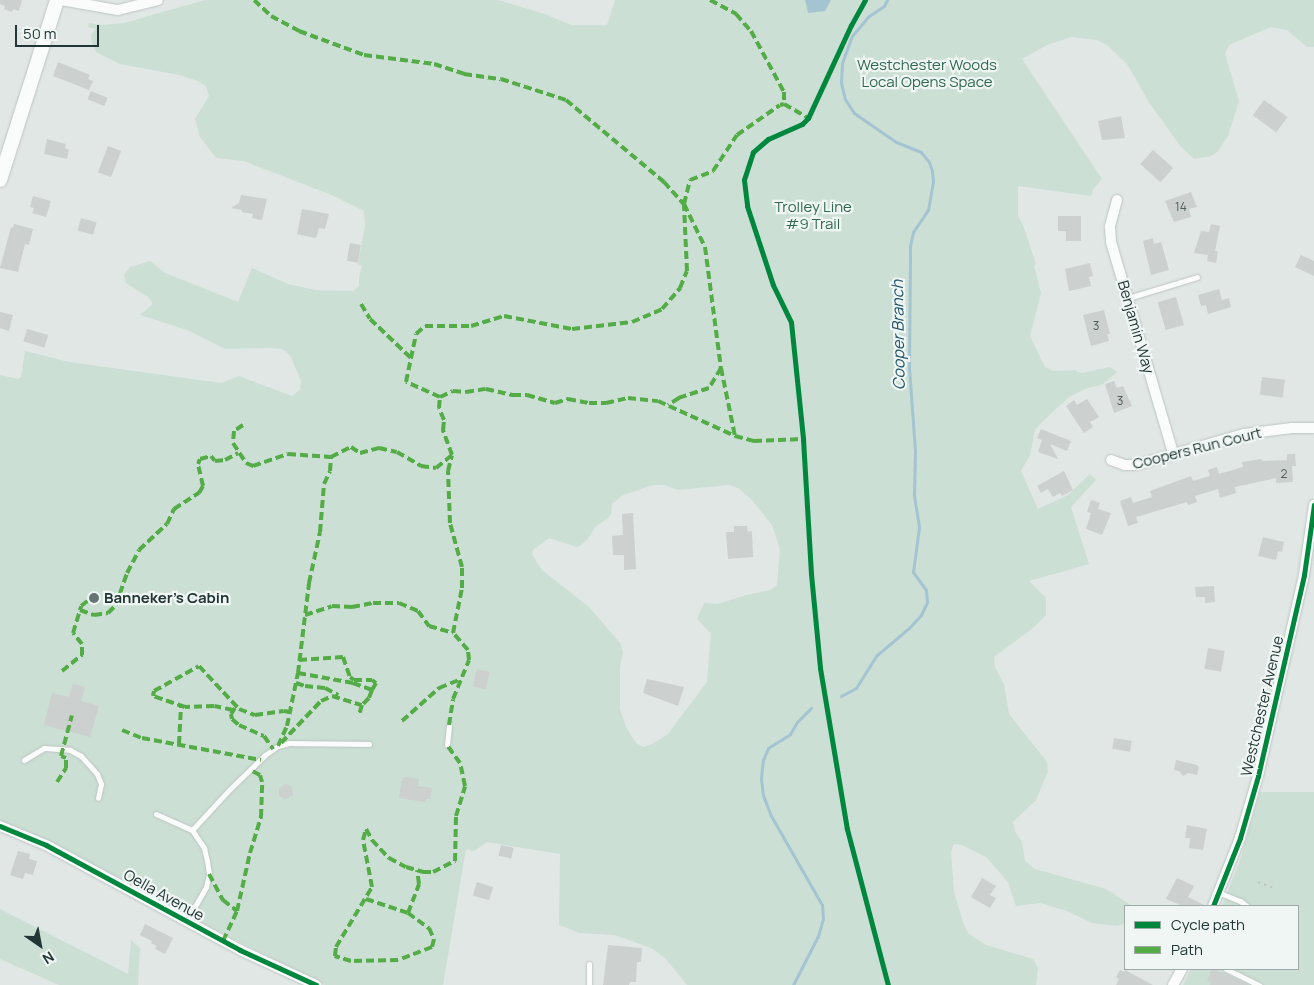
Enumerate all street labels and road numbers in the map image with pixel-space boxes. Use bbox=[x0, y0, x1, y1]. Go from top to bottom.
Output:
street label: Benjamin Way bbox=[1114, 278, 1158, 376]
street label: Coopers Run Court bbox=[1131, 423, 1263, 473]
street label: Westchester Avenue bbox=[1237, 634, 1287, 778]
street label: Oella Avenue bbox=[121, 865, 207, 925]

